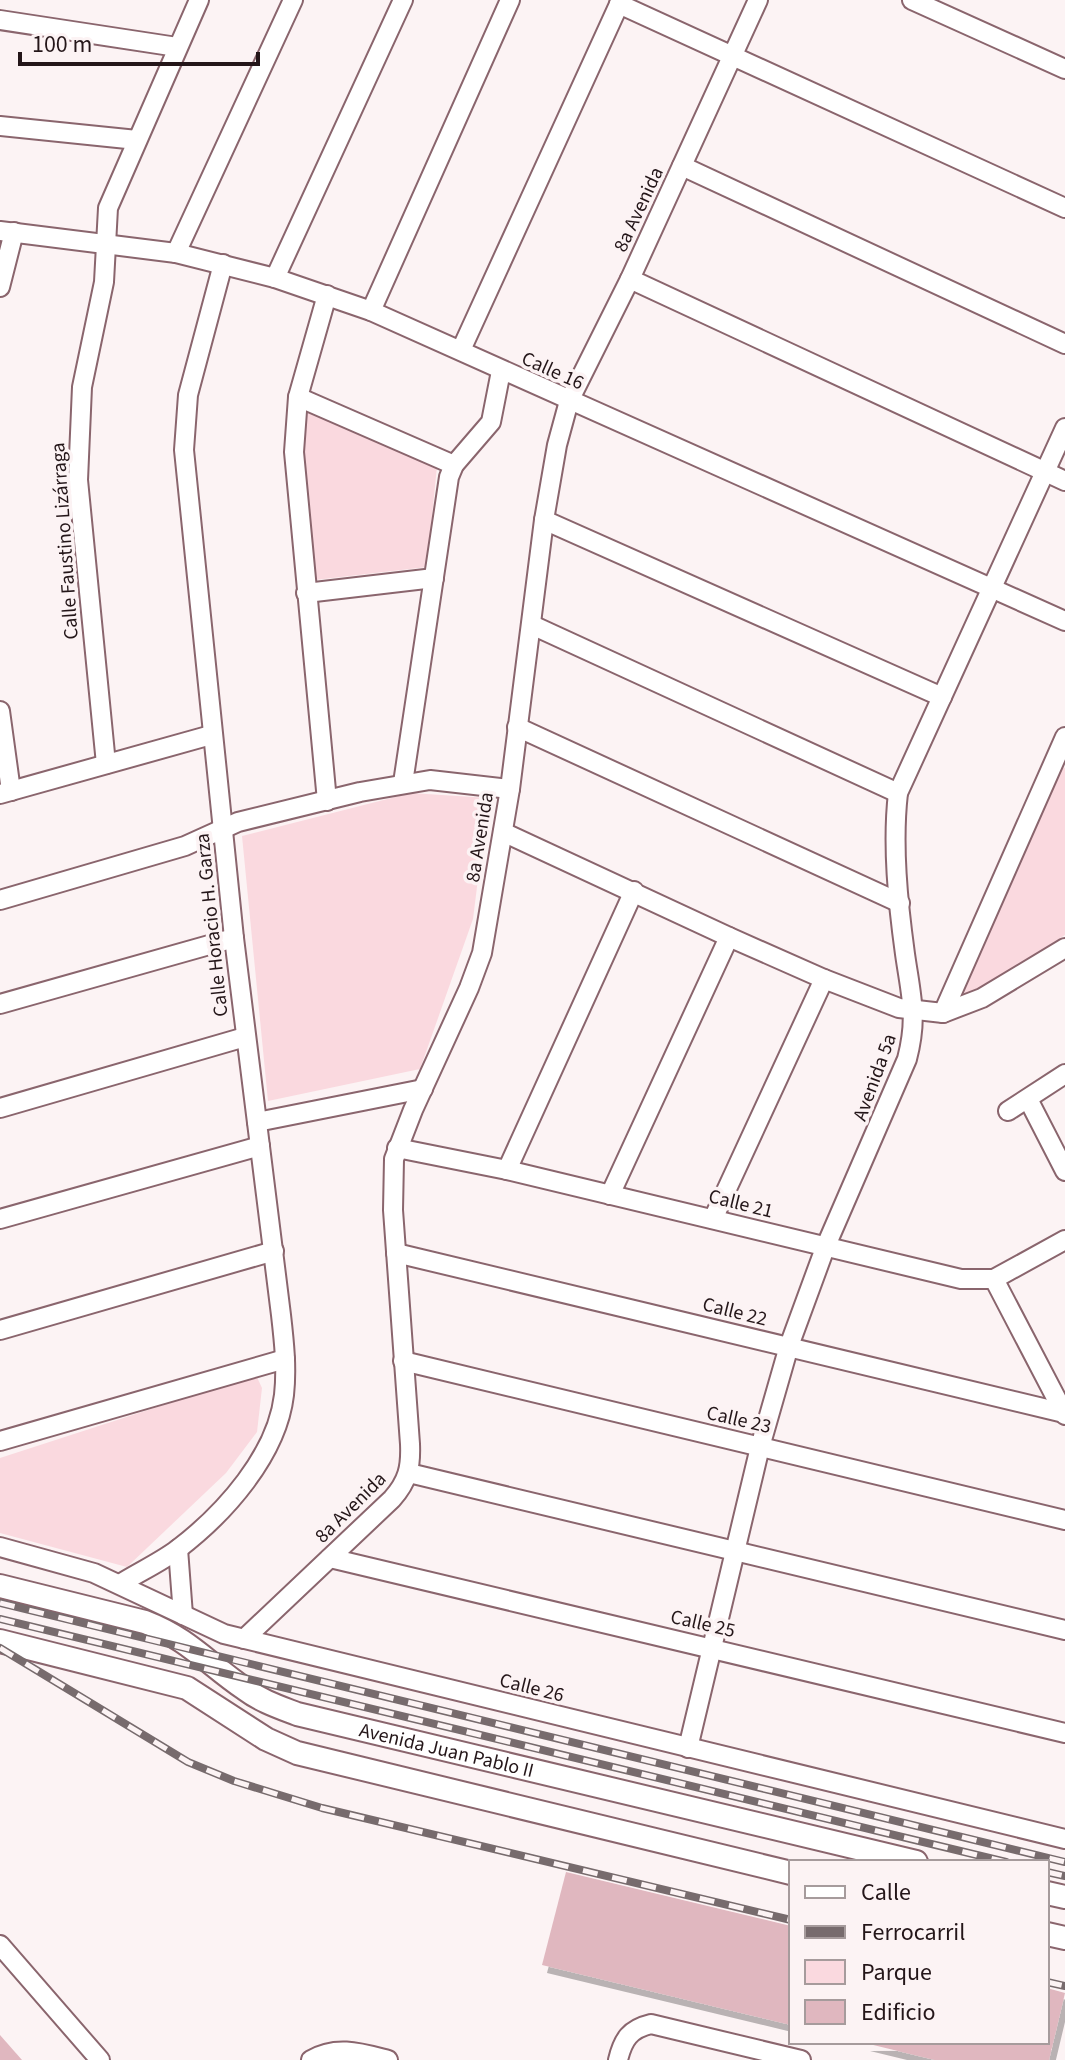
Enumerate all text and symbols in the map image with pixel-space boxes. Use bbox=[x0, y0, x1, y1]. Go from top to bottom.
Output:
scale bar bbox=[20, 16, 258, 66]
text: 100 m bbox=[32, 27, 92, 62]
street label: 8a Avenida bbox=[607, 162, 671, 257]
street label: Calle 16 bbox=[517, 345, 588, 397]
street label: Calle Faustino Lizárraga bbox=[44, 442, 86, 640]
street label: 8a Avenida bbox=[459, 790, 501, 884]
street label: Calle Horacio H. Garza bbox=[188, 832, 236, 1018]
street label: Avenida 5a bbox=[846, 1030, 904, 1125]
street label: Calle 21 bbox=[706, 1182, 776, 1225]
street label: Calle 22 bbox=[700, 1290, 770, 1333]
street label: Calle 23 bbox=[704, 1399, 774, 1441]
street label: 8a Avenida bbox=[309, 1466, 393, 1550]
street label: Calle 25 bbox=[668, 1603, 738, 1645]
street label: Calle 26 bbox=[497, 1666, 567, 1709]
street label: Avenida Juan Pablo II bbox=[356, 1716, 537, 1785]
legend bbox=[789, 1860, 1049, 2044]
text: Calle bbox=[861, 1875, 911, 1910]
text: Ferrocarril bbox=[861, 1915, 965, 1950]
text: Parque bbox=[861, 1955, 932, 1990]
text: Edificio bbox=[861, 1995, 935, 2030]

